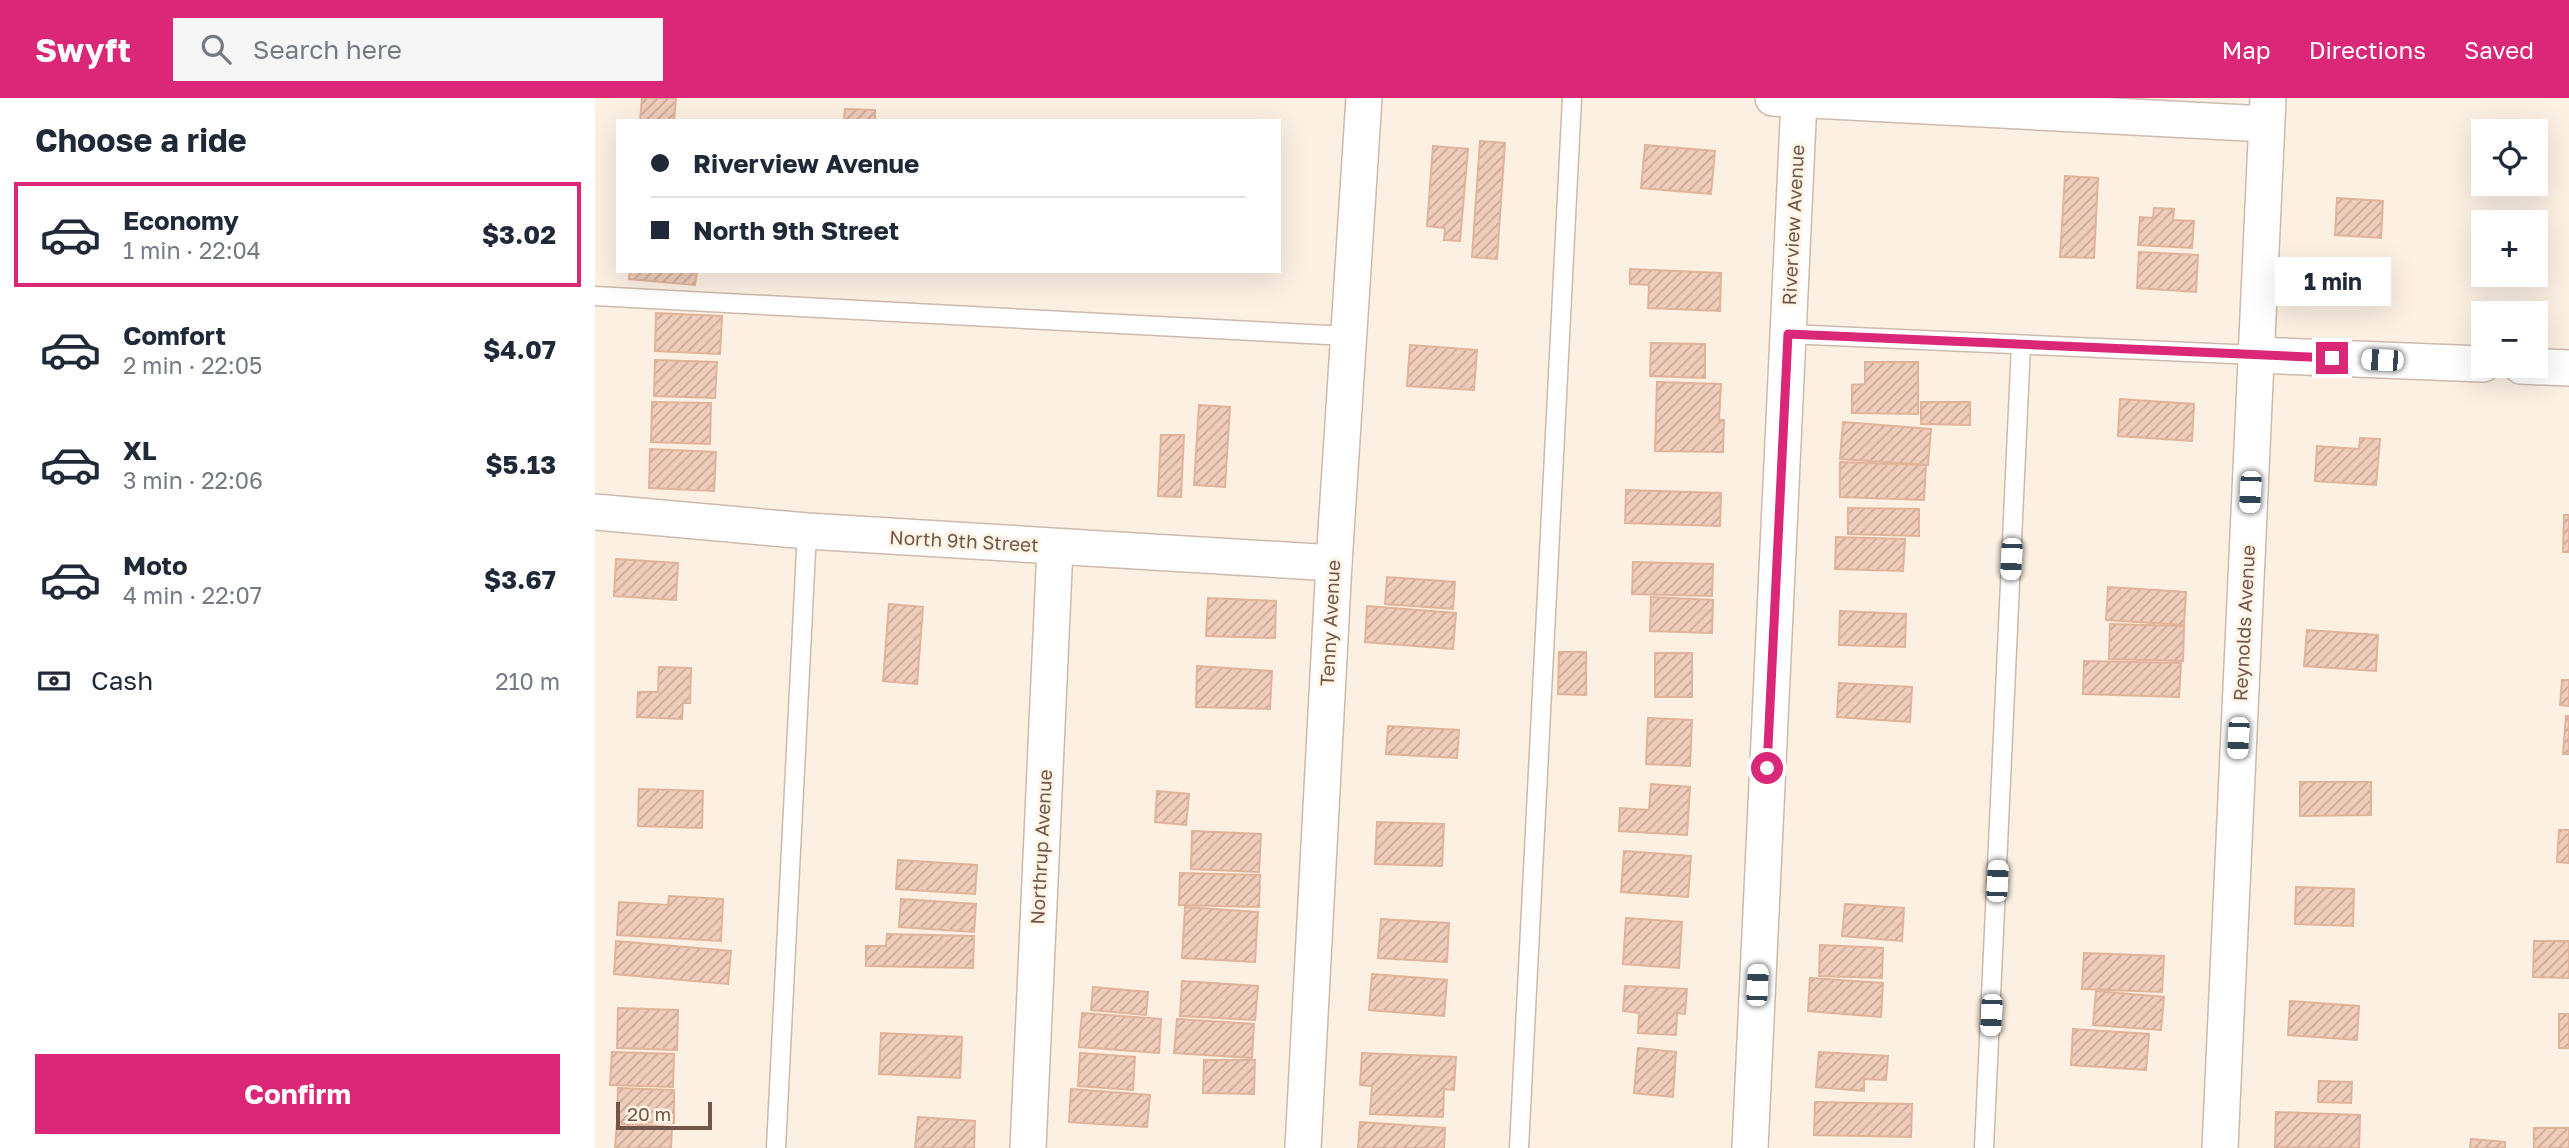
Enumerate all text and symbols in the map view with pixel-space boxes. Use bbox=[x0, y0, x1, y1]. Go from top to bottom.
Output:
search box bbox=[173, 18, 663, 81]
text: Swyft bbox=[35, 30, 131, 69]
icon: search bbox=[197, 30, 235, 68]
text: Search here bbox=[253, 34, 402, 65]
text: Map bbox=[2222, 35, 2271, 64]
text: Directions bbox=[2309, 35, 2426, 64]
text: Saved bbox=[2464, 35, 2534, 64]
map controls bbox=[2471, 119, 2548, 378]
button: locate bbox=[2471, 119, 2548, 196]
text: Choose a ride bbox=[35, 121, 247, 159]
street label: Riverview Avenue bbox=[1777, 144, 1808, 306]
text: Riverview Avenue bbox=[693, 148, 919, 179]
icon: car bbox=[39, 203, 102, 266]
text: Economy bbox=[123, 205, 239, 236]
button: + bbox=[2471, 210, 2548, 287]
text: North 9th Street bbox=[693, 215, 899, 246]
text: $3.02 bbox=[482, 219, 556, 250]
text: 1 min · 22:04 bbox=[123, 236, 261, 264]
callout: 1 min bbox=[2274, 257, 2390, 306]
text: 1 min bbox=[2304, 267, 2362, 295]
button: − bbox=[2471, 301, 2548, 378]
icon: car bbox=[39, 318, 102, 381]
text: Comfort bbox=[123, 320, 226, 351]
text: $4.07 bbox=[483, 334, 556, 365]
route end bbox=[2316, 342, 2348, 374]
car bbox=[2361, 349, 2404, 371]
text: 2 min · 22:05 bbox=[123, 351, 262, 379]
icon: car bbox=[39, 433, 102, 496]
text: XL bbox=[123, 435, 157, 466]
text: $5.13 bbox=[485, 449, 556, 480]
text: 3 min · 22:06 bbox=[123, 466, 263, 494]
car bbox=[2239, 470, 2262, 514]
street label: North 9th Street bbox=[889, 525, 1039, 556]
car bbox=[2000, 537, 2023, 581]
street label: Reynolds Avenue bbox=[2228, 544, 2259, 702]
icon: car bbox=[39, 548, 102, 611]
text: Moto bbox=[123, 550, 188, 581]
street label: Tenny Avenue bbox=[1315, 559, 1344, 687]
text: $3.67 bbox=[484, 564, 556, 595]
text: 4 min · 22:07 bbox=[123, 581, 262, 609]
icon: cash bbox=[35, 662, 73, 700]
text: Cash bbox=[91, 665, 153, 696]
text: 210 m bbox=[495, 667, 560, 695]
car bbox=[2227, 716, 2250, 760]
route start bbox=[1751, 752, 1783, 784]
street label: Northrup Avenue bbox=[1025, 769, 1056, 925]
car bbox=[1986, 859, 2009, 903]
car bbox=[1746, 963, 1769, 1007]
car bbox=[1980, 993, 2003, 1037]
button: Confirm bbox=[35, 1054, 560, 1134]
scale bar bbox=[616, 1099, 712, 1131]
text: 20 m bbox=[627, 1102, 671, 1125]

